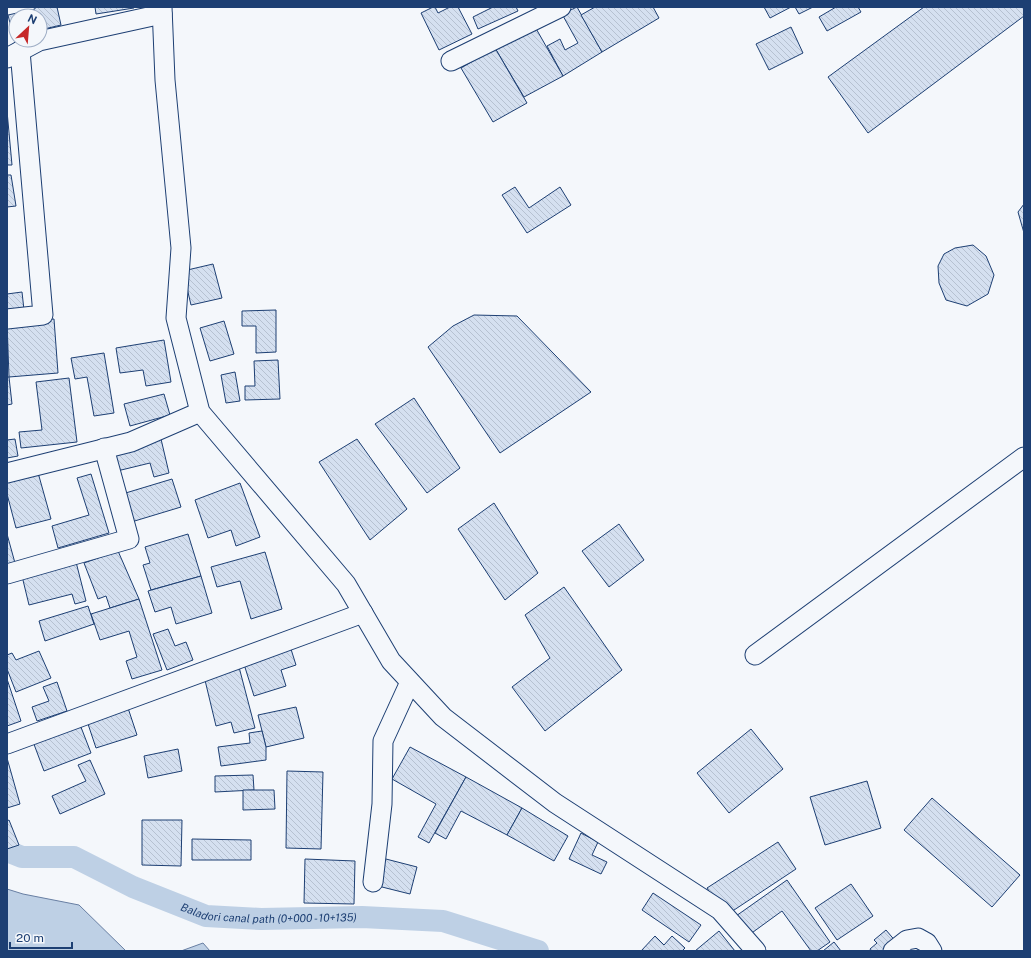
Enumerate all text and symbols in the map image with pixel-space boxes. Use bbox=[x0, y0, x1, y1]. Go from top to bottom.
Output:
north arrow bbox=[8, 8, 48, 48]
text: N bbox=[26, 12, 39, 26]
water label: Baladori canal path (0+000 - 10+135) bbox=[179, 901, 357, 925]
scale bar bbox=[10, 924, 72, 950]
text: 20 m bbox=[16, 931, 44, 945]

